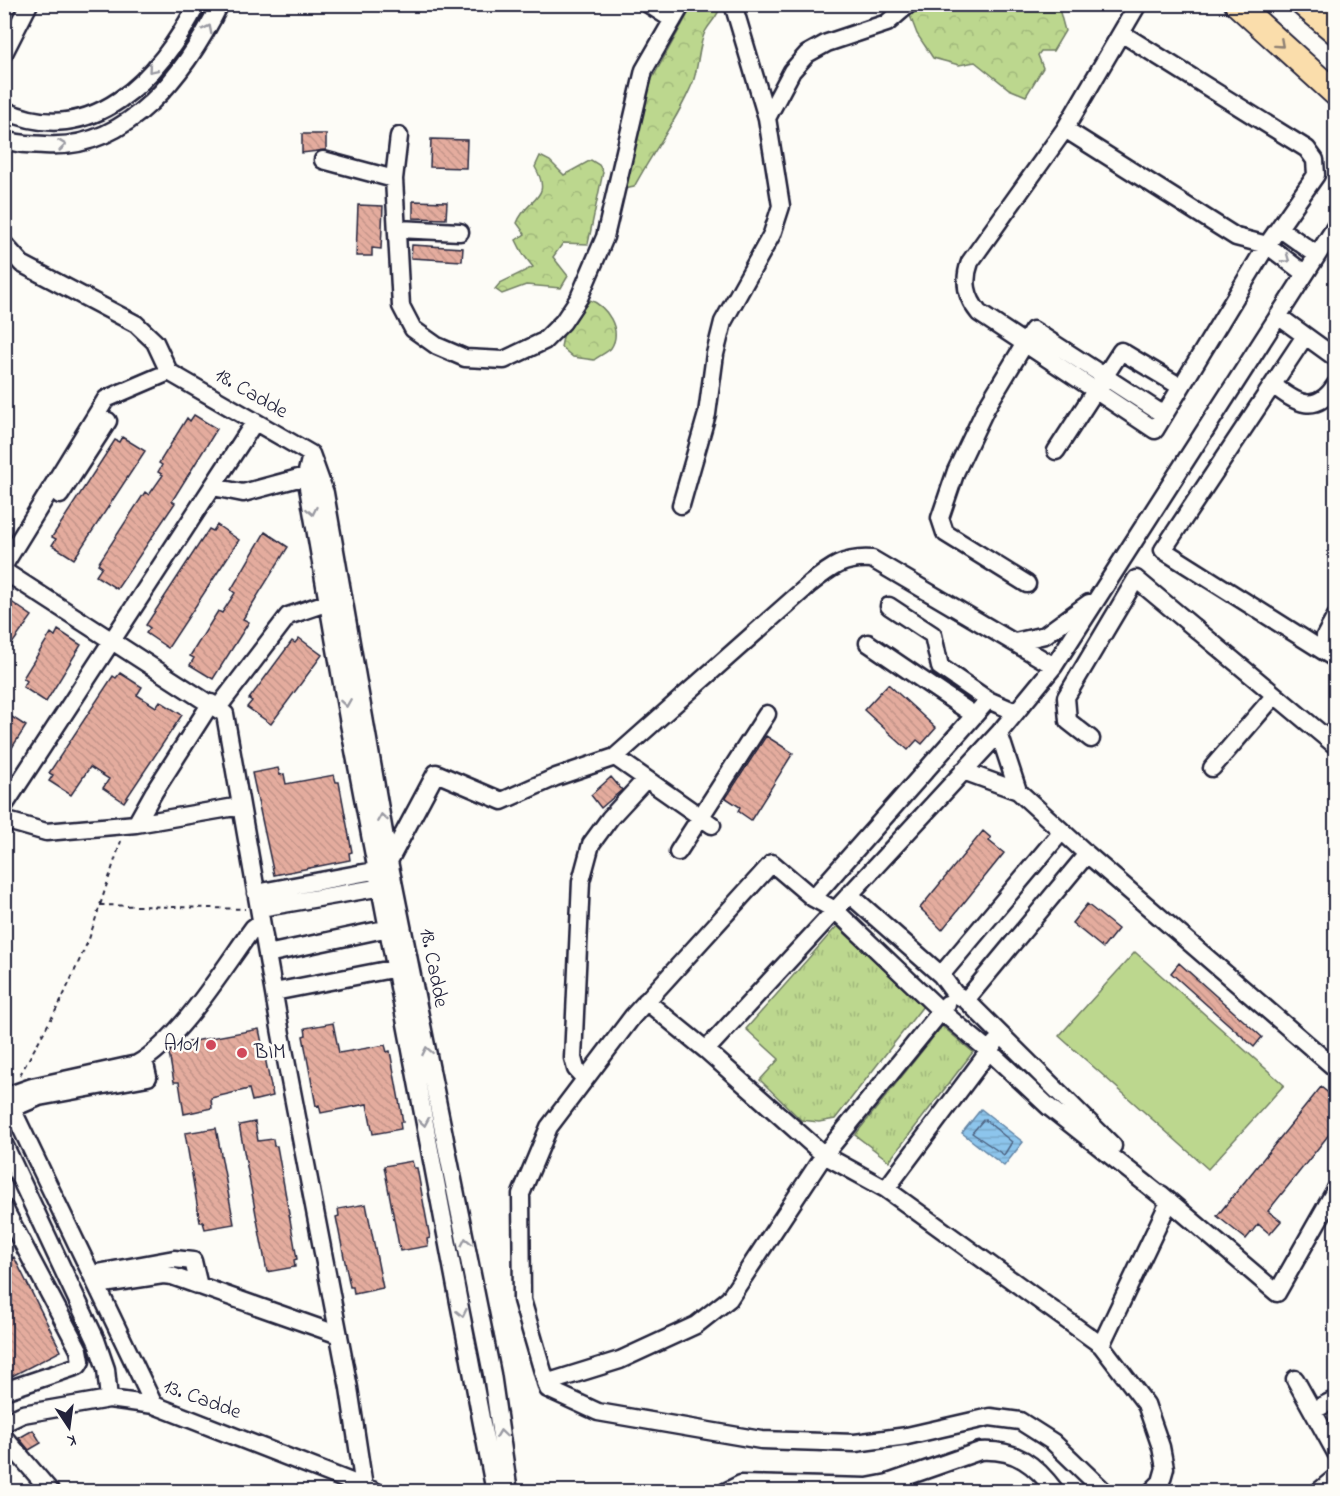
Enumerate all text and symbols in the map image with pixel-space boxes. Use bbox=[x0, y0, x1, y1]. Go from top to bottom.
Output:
one-way arrow bbox=[201, 24, 213, 35]
one-way arrow bbox=[1273, 37, 1284, 48]
one-way arrow bbox=[148, 63, 159, 73]
one-way arrow bbox=[57, 139, 66, 151]
one-way arrow bbox=[1280, 252, 1291, 263]
street label: 18. Cadde bbox=[209, 361, 294, 427]
one-way arrow bbox=[305, 506, 318, 516]
one-way arrow bbox=[339, 698, 351, 708]
one-way arrow bbox=[376, 813, 388, 823]
street label: 18. Cadde bbox=[411, 926, 455, 1011]
place label: A101 bbox=[164, 1030, 199, 1060]
marker: A101 bbox=[204, 1038, 218, 1052]
place label: BIM bbox=[253, 1038, 286, 1068]
marker: BIM bbox=[235, 1046, 249, 1060]
one-way arrow bbox=[421, 1046, 434, 1056]
one-way arrow bbox=[417, 1117, 430, 1127]
one-way arrow bbox=[460, 1237, 473, 1247]
one-way arrow bbox=[455, 1308, 468, 1318]
street label: 13. Cadde bbox=[159, 1372, 246, 1428]
north arrow bbox=[39, 1397, 99, 1457]
text: K bbox=[64, 1427, 78, 1453]
one-way arrow bbox=[495, 1429, 507, 1438]

